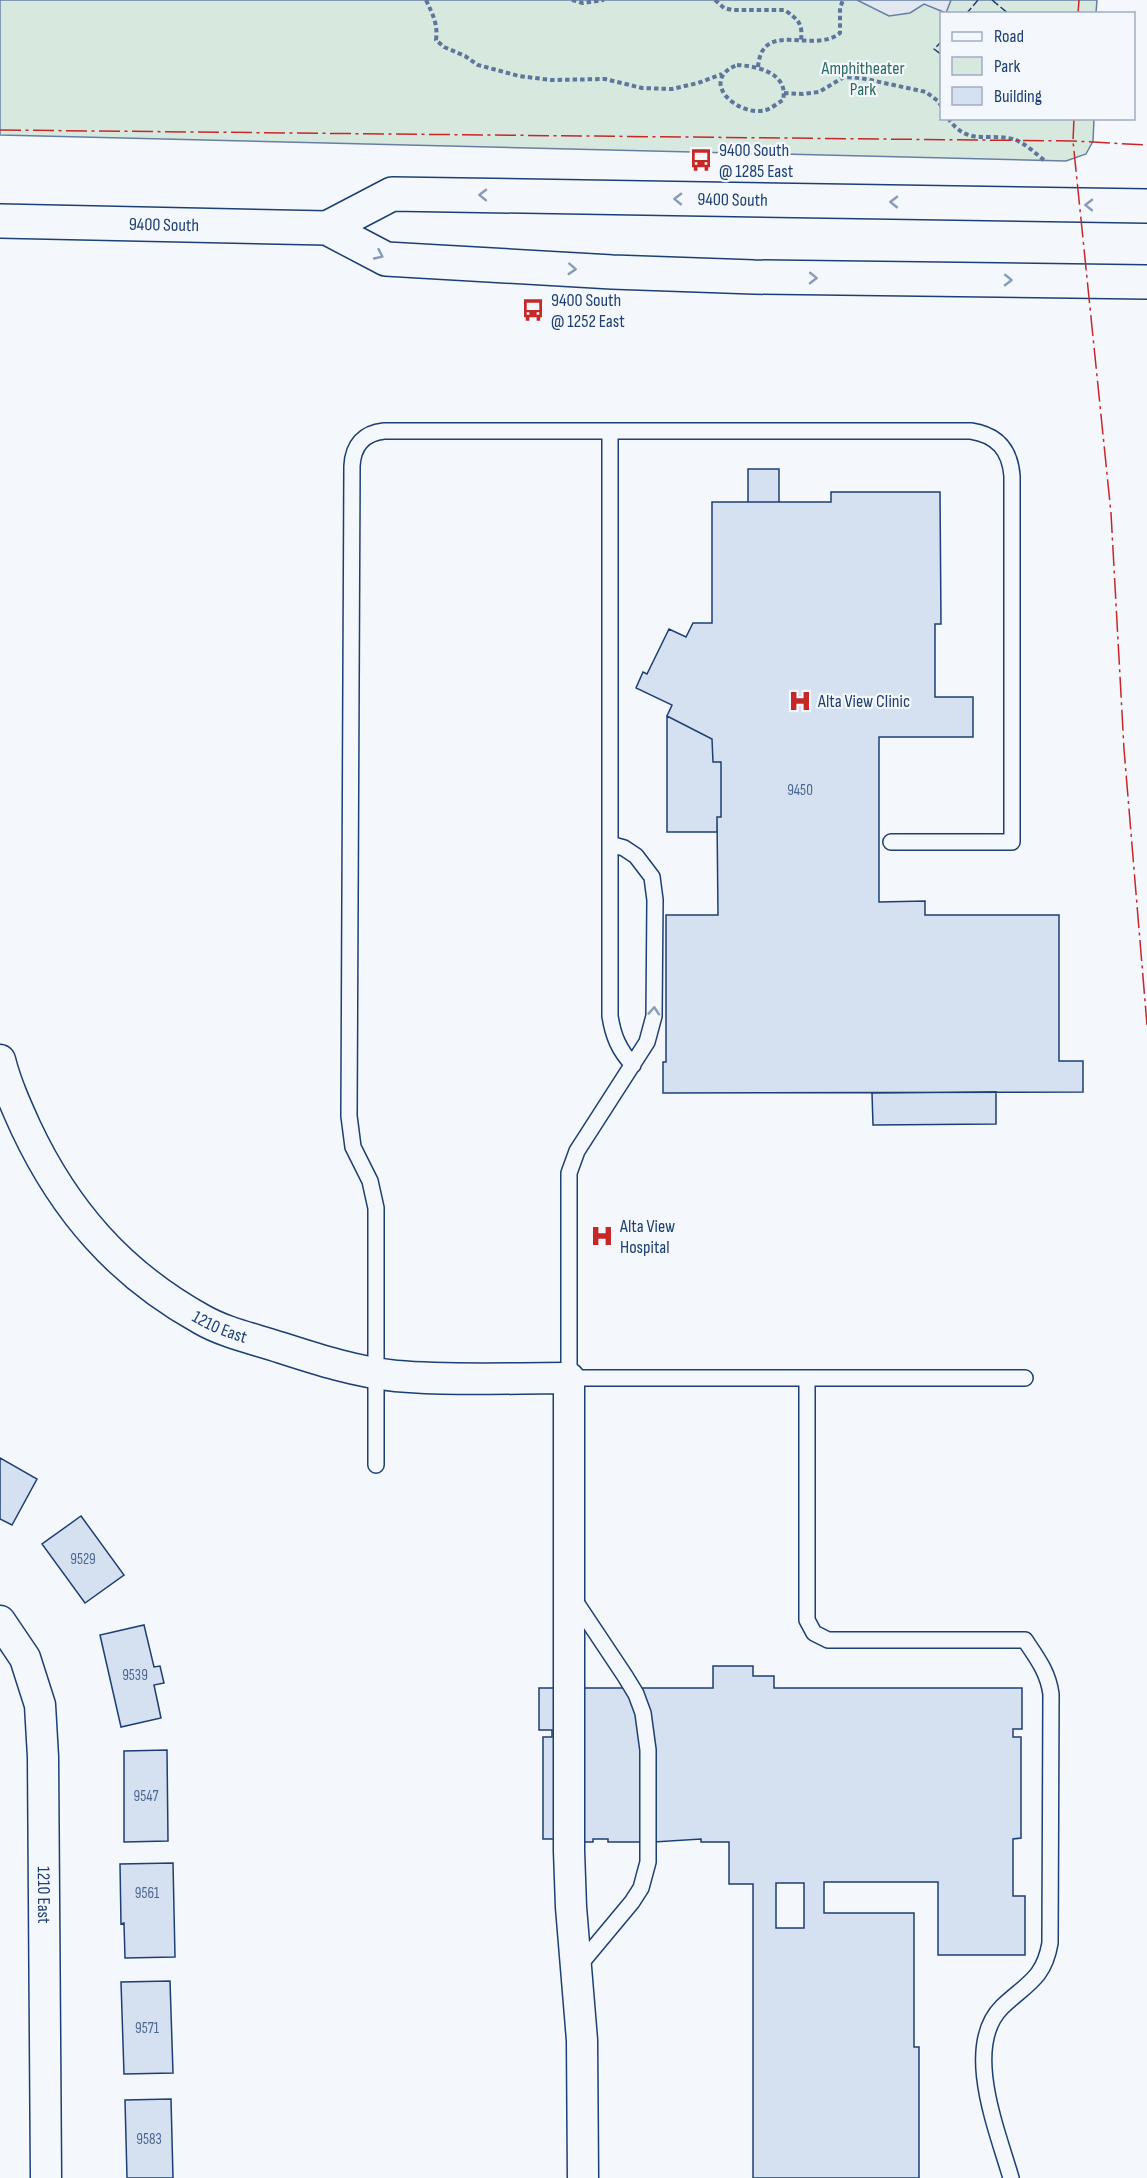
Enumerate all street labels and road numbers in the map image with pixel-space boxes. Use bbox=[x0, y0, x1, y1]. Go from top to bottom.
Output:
street label: 9400 South bbox=[697, 189, 768, 211]
street label: 9400 South bbox=[129, 214, 199, 236]
street label: 1210 East bbox=[188, 1306, 250, 1348]
street label: 1210 East bbox=[33, 1866, 54, 1924]

